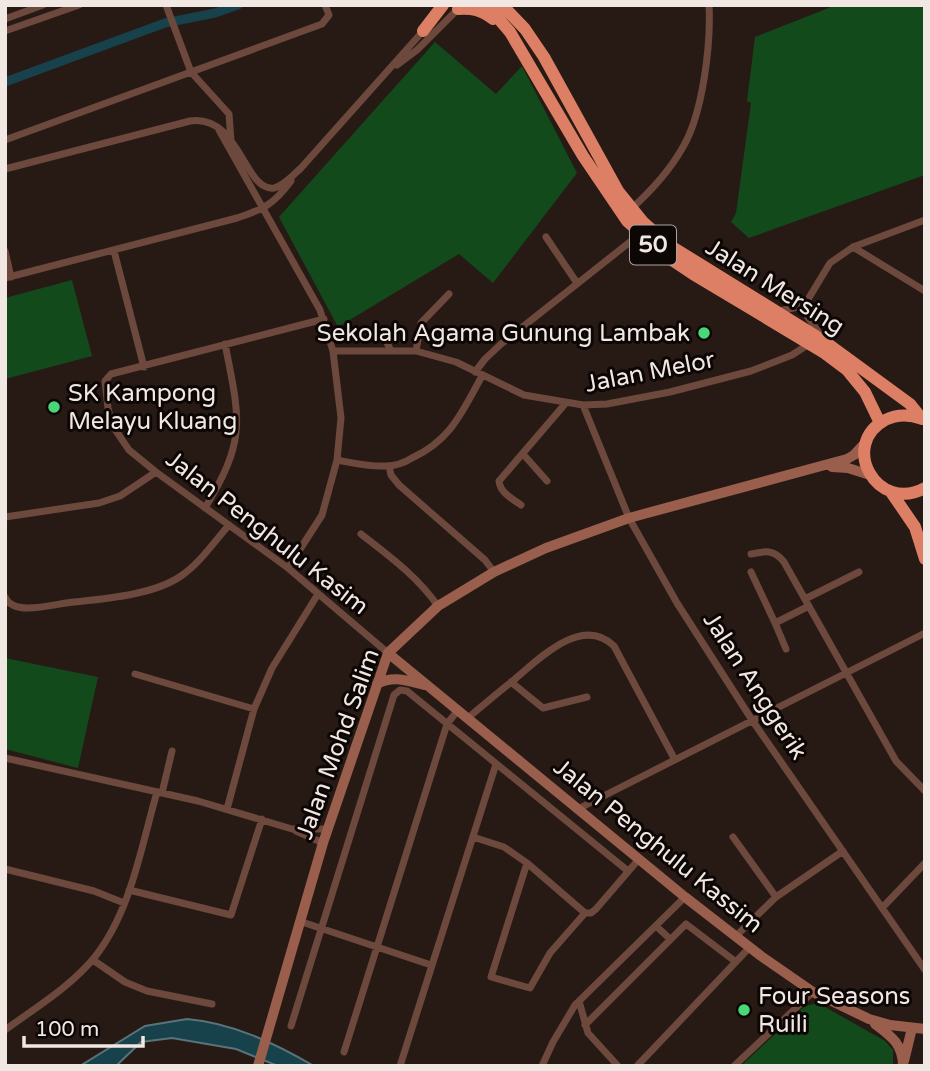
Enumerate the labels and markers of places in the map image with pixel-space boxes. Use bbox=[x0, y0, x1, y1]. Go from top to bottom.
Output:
place label: Sekolah Agama Gunung Lambak bbox=[317, 319, 690, 348]
marker: Sekolah Agama Gunung Lambak bbox=[696, 325, 712, 341]
place label: SK Kampong Melayu Kluang bbox=[68, 379, 237, 436]
marker: SK Kampong Melayu Kluang bbox=[46, 399, 62, 415]
place label: Four Seasons Ruili bbox=[758, 982, 910, 1039]
marker: Four Seasons Ruili bbox=[736, 1002, 752, 1018]

